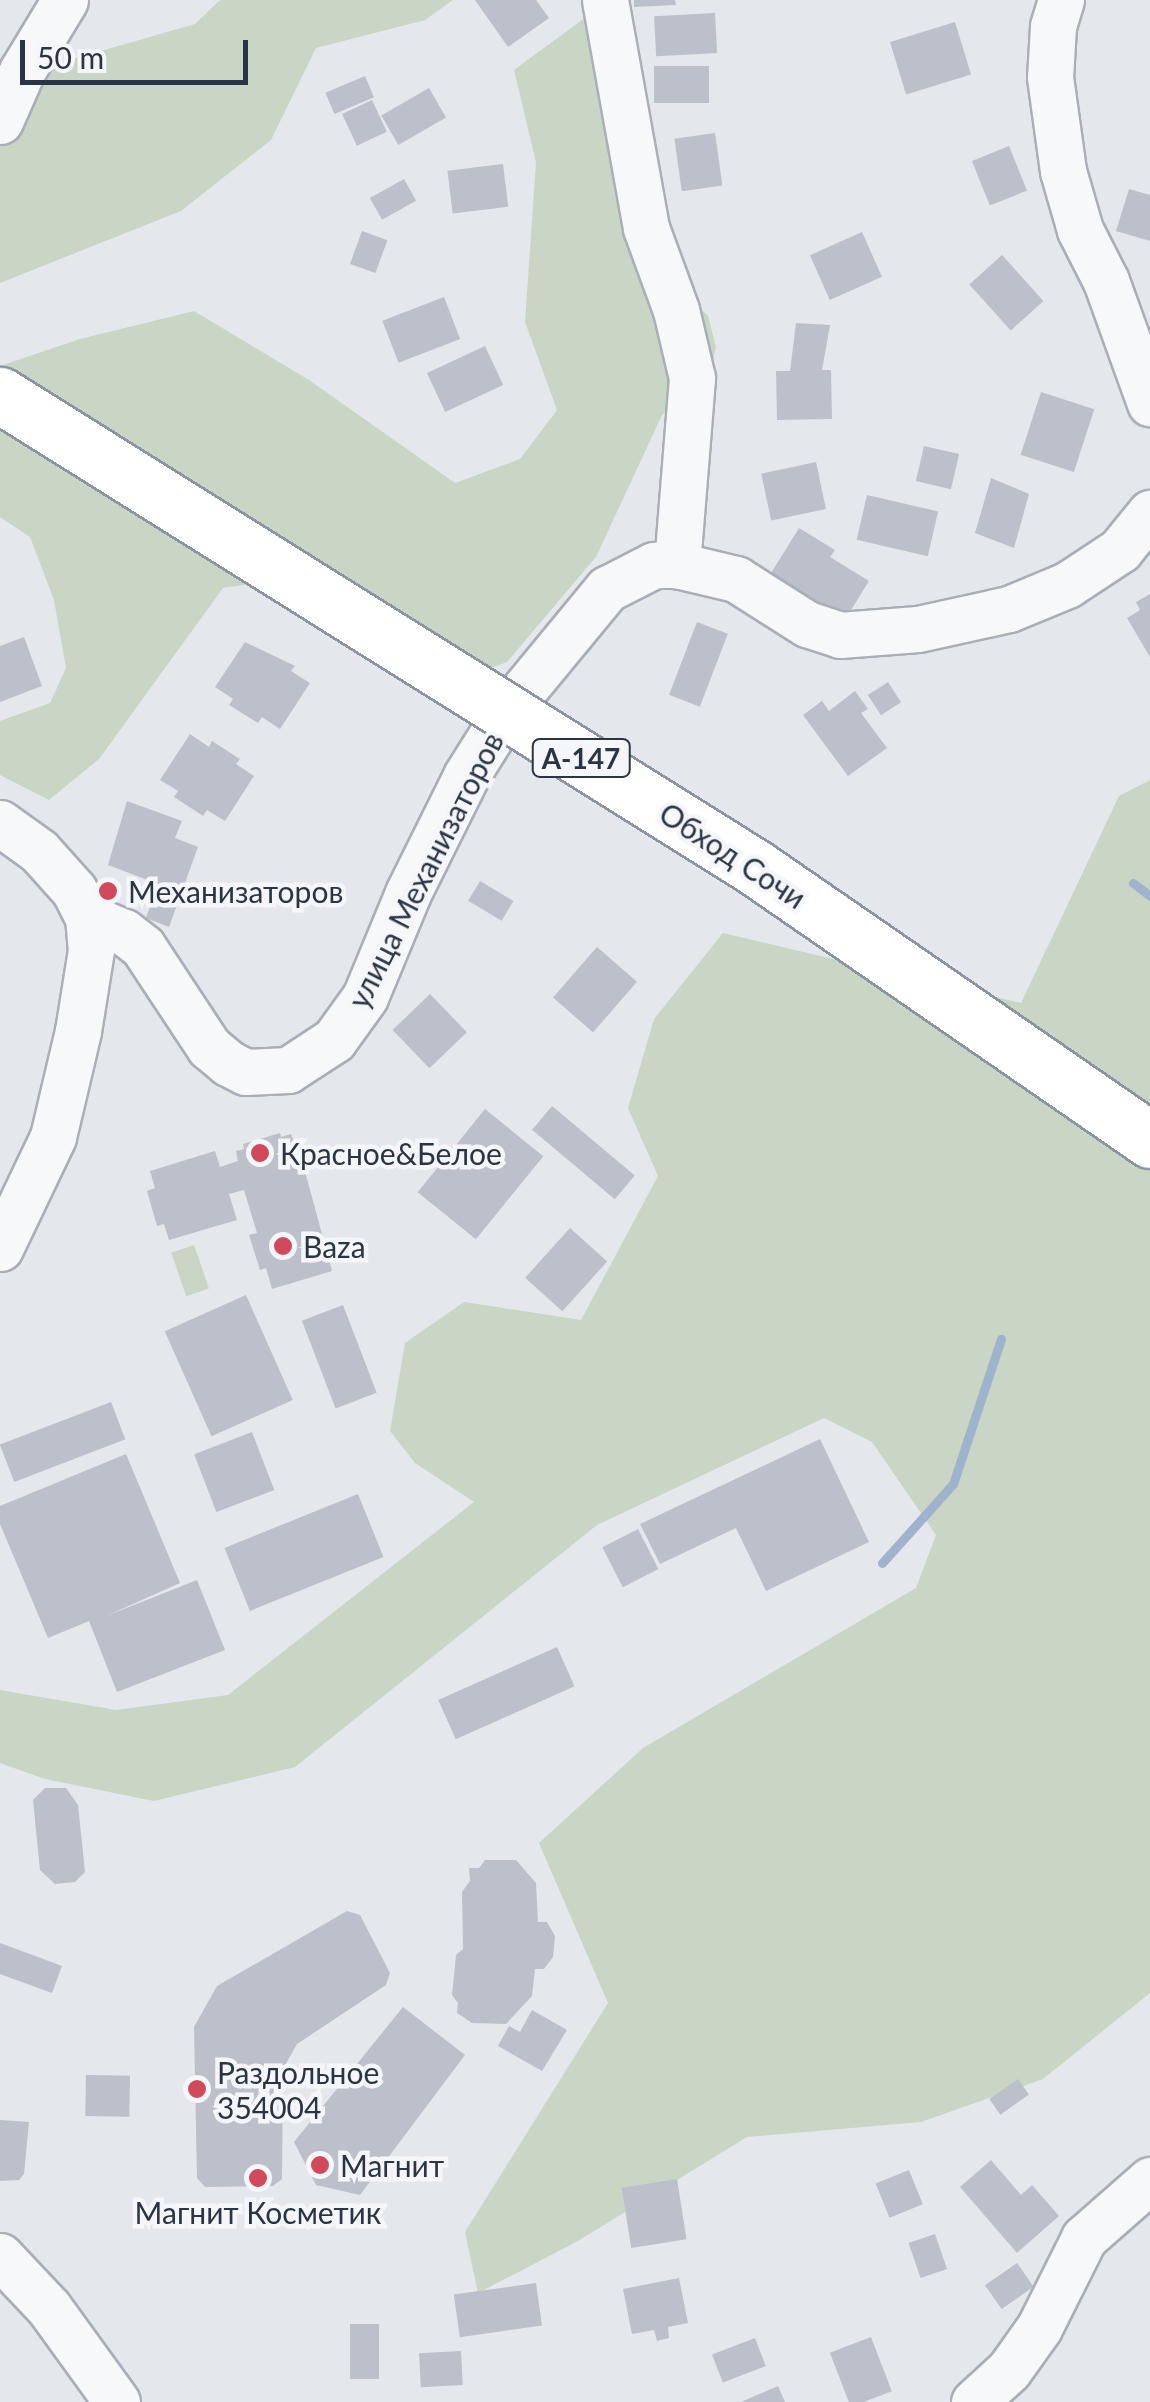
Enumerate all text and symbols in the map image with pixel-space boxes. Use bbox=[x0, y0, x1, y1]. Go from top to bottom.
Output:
scale bar bbox=[25, 20, 252, 82]
text: 50 m bbox=[37, 39, 104, 75]
street label: улица Механизаторов bbox=[340, 726, 510, 1014]
road number: А-147 bbox=[531, 735, 631, 781]
street label: Обход Сочи bbox=[653, 794, 813, 916]
place label: Механизаторов bbox=[128, 873, 343, 909]
marker: Механизаторов bbox=[97, 880, 119, 902]
place label: Красное&Белое bbox=[280, 1135, 502, 1171]
marker: Красное&Белое bbox=[249, 1142, 271, 1164]
place label: Baza bbox=[303, 1228, 366, 1264]
marker: Baza bbox=[272, 1235, 294, 1257]
place label: Раздольное 354004 bbox=[217, 2054, 379, 2124]
marker: Раздольное 354004 bbox=[186, 2078, 208, 2100]
place label: Магнит bbox=[340, 2147, 444, 2183]
marker: Магнит bbox=[309, 2154, 331, 2176]
marker: Магнит Косметик bbox=[247, 2167, 269, 2189]
place label: Магнит Косметик bbox=[135, 2194, 381, 2230]

